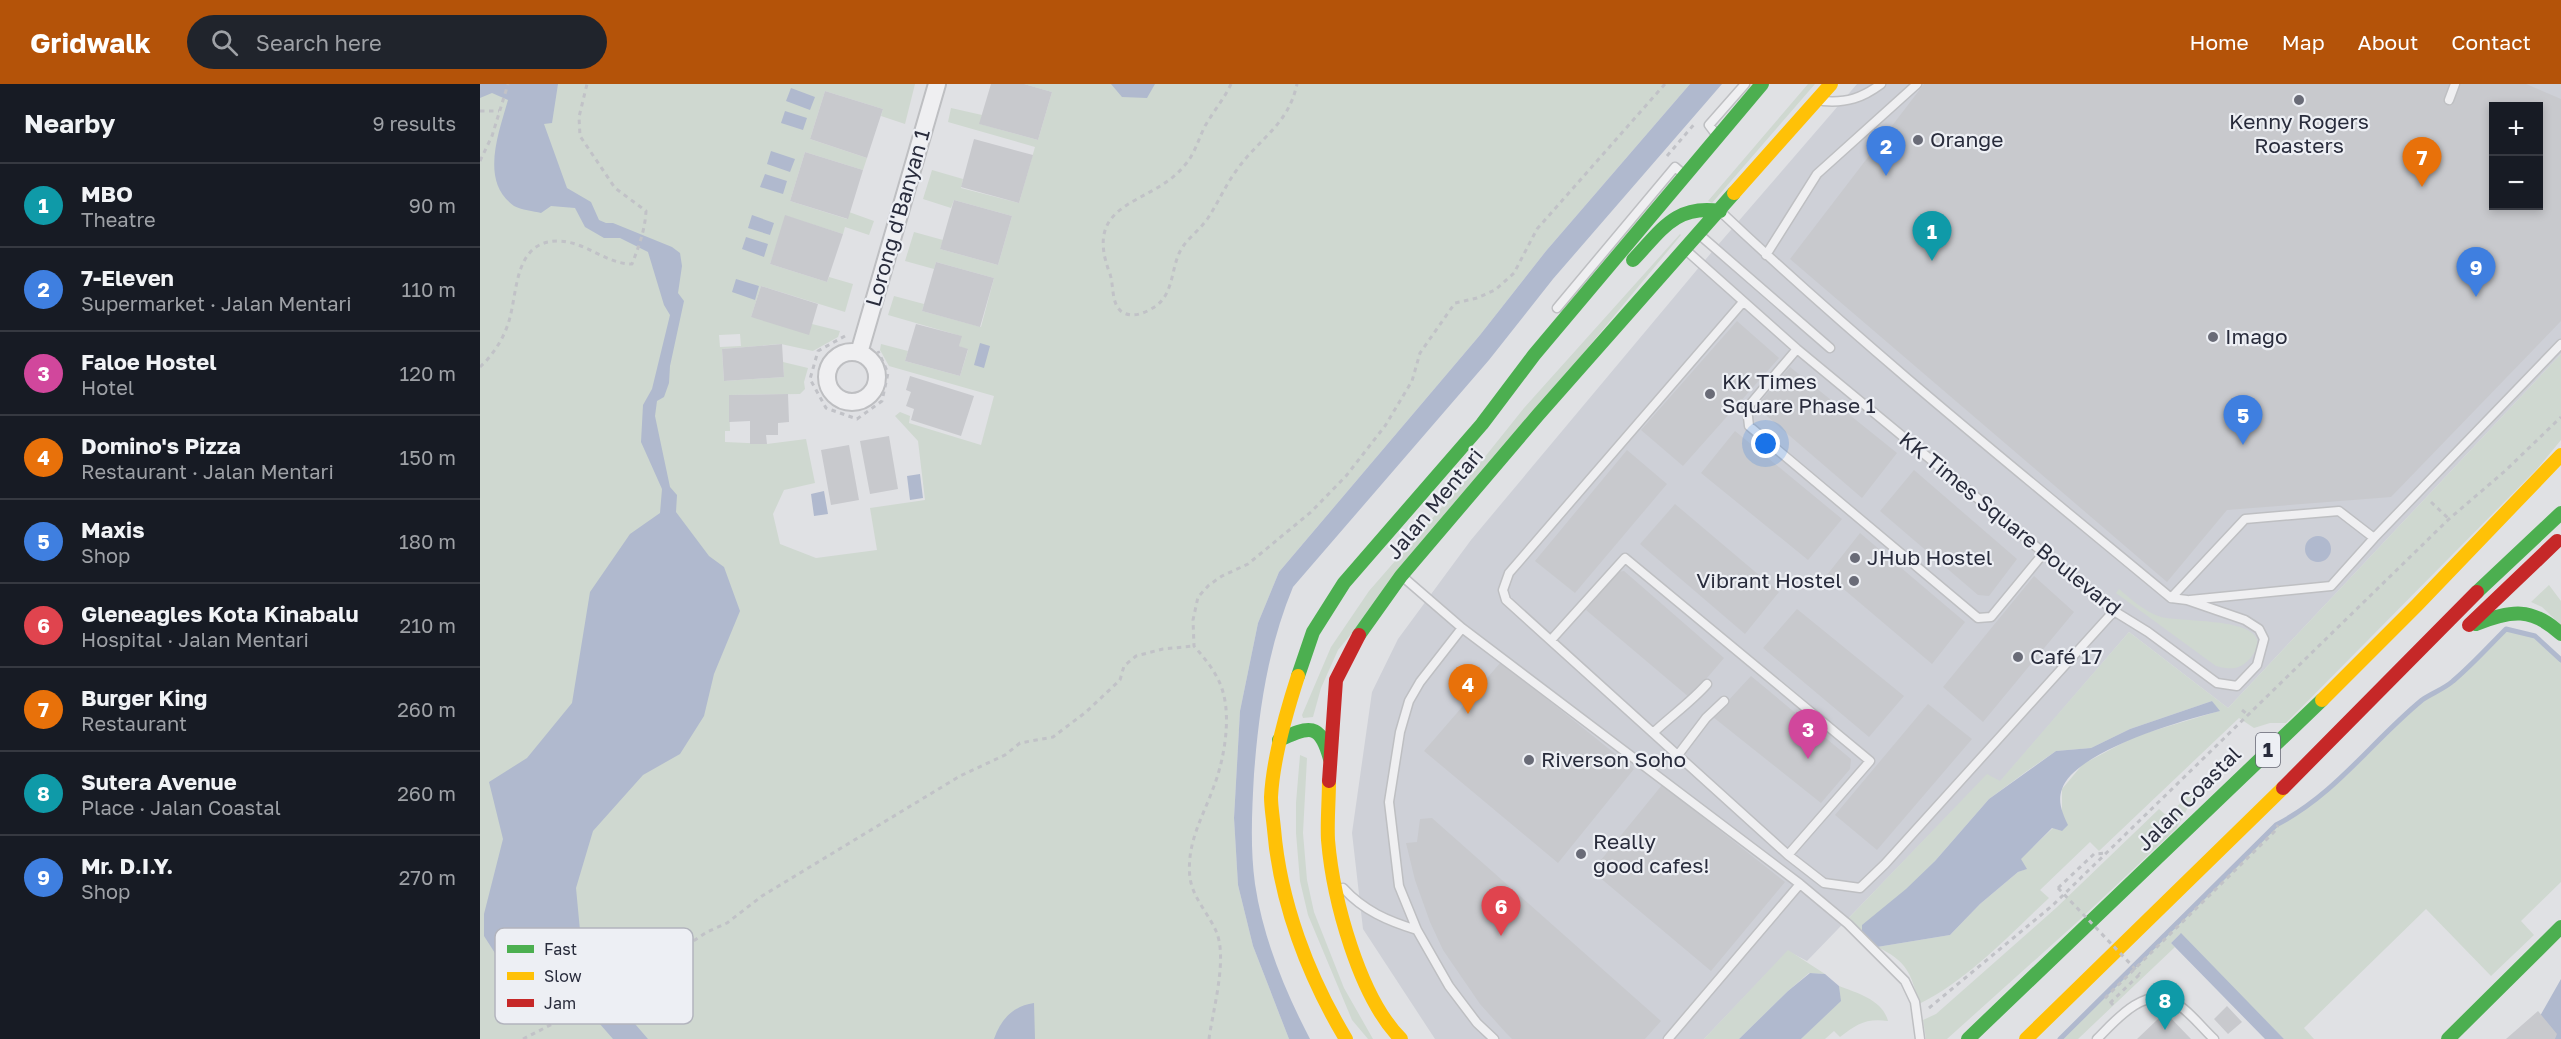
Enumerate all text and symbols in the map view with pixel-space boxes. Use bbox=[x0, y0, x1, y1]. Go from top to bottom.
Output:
search box bbox=[187, 15, 607, 69]
text: Gridwalk bbox=[30, 26, 151, 59]
icon: search bbox=[208, 26, 241, 59]
text: Search here bbox=[256, 29, 382, 56]
text: Home bbox=[2189, 29, 2249, 55]
text: Map bbox=[2282, 29, 2325, 55]
text: About bbox=[2358, 29, 2418, 55]
text: Contact bbox=[2451, 29, 2531, 55]
marker: Kenny Rogers Roasters bbox=[2292, 93, 2306, 107]
map controls bbox=[2489, 102, 2543, 210]
button: + bbox=[2489, 102, 2543, 156]
text: Nearby bbox=[24, 108, 115, 139]
place label: Kenny Rogers Roasters bbox=[2229, 108, 2369, 158]
text: 9 results bbox=[372, 111, 456, 135]
street label: Lorong d'Banyan 1 bbox=[859, 126, 935, 309]
pin: 2 bbox=[1866, 126, 1906, 176]
place label: Orange bbox=[1930, 126, 2003, 152]
marker: Orange bbox=[1911, 133, 1925, 147]
pin: 7 bbox=[2402, 138, 2442, 187]
button: − bbox=[2489, 156, 2543, 210]
text: MBO bbox=[81, 180, 133, 207]
text: 1 bbox=[38, 193, 49, 217]
text: 90 m bbox=[409, 193, 456, 217]
text: Theatre bbox=[81, 207, 156, 231]
pin: 1 bbox=[1912, 212, 1952, 261]
pin: 9 bbox=[2456, 248, 2496, 297]
text: 7-Eleven bbox=[81, 264, 174, 291]
text: 2 bbox=[37, 277, 50, 301]
text: 110 m bbox=[402, 277, 456, 301]
text: Supermarket · Jalan Mentari bbox=[81, 291, 352, 315]
place label: Imago bbox=[2225, 323, 2288, 349]
marker: Imago bbox=[2206, 330, 2220, 344]
text: Faloe Hostel bbox=[81, 348, 217, 375]
text: 3 bbox=[37, 361, 50, 385]
text: 120 m bbox=[400, 361, 456, 385]
place label: KK Times Square Phase 1 bbox=[1722, 368, 1876, 418]
text: Hotel bbox=[81, 375, 134, 399]
marker: KK Times Square Phase 1 bbox=[1703, 387, 1717, 401]
pin: 5 bbox=[2224, 396, 2262, 445]
street label: KK Times Square Boulevard bbox=[1894, 426, 2127, 621]
your location bbox=[1751, 429, 1780, 458]
text: Domino's Pizza bbox=[81, 432, 241, 459]
street label: Jalan Mentari bbox=[1380, 442, 1488, 564]
text: 4 bbox=[37, 445, 50, 469]
text: 150 m bbox=[400, 445, 456, 469]
text: Restaurant · Jalan Mentari bbox=[81, 459, 334, 483]
text: Maxis bbox=[81, 516, 144, 543]
text: 5 bbox=[37, 529, 50, 553]
text: 180 m bbox=[399, 529, 456, 553]
text: Shop bbox=[81, 543, 130, 567]
place label: JHub Hostel bbox=[1867, 544, 1992, 570]
marker: JHub Hostel bbox=[1848, 551, 1862, 565]
place label: Vibrant Hostel bbox=[1696, 567, 1842, 593]
marker: Vibrant Hostel bbox=[1847, 574, 1861, 588]
text: Gleneagles Kota Kinabalu bbox=[81, 600, 359, 627]
text: 6 bbox=[37, 613, 50, 637]
text: 210 m bbox=[400, 613, 456, 637]
text: Hospital · Jalan Mentari bbox=[81, 627, 309, 651]
place label: Café 17 bbox=[2030, 643, 2102, 669]
marker: Café 17 bbox=[2011, 650, 2025, 664]
pin: 4 bbox=[1448, 664, 1488, 714]
text: Burger King bbox=[81, 684, 207, 711]
text: 7 bbox=[38, 697, 49, 721]
text: 260 m bbox=[397, 697, 456, 721]
pin: 3 bbox=[1788, 710, 1828, 759]
text: Restaurant bbox=[81, 711, 187, 735]
road number: 1 bbox=[2256, 733, 2280, 767]
street label: Jalan Coastal bbox=[2131, 741, 2246, 856]
place label: Riverson Soho bbox=[1541, 746, 1686, 772]
marker: Riverson Soho bbox=[1522, 753, 1536, 767]
text: Sutera Avenue bbox=[81, 768, 237, 795]
text: 8 bbox=[37, 781, 50, 805]
text: 260 m bbox=[397, 781, 456, 805]
text: Place · Jalan Coastal bbox=[81, 795, 281, 819]
place label: Really good cafes! bbox=[1593, 828, 1710, 878]
marker: Really good cafes! bbox=[1574, 847, 1588, 861]
text: Mr. D.I.Y. bbox=[81, 852, 173, 879]
text: 9 bbox=[37, 865, 50, 889]
text: 270 m bbox=[399, 865, 456, 889]
text: Shop bbox=[81, 879, 130, 903]
pin: 6 bbox=[1482, 886, 1520, 936]
legend bbox=[495, 928, 693, 1024]
text: Fast bbox=[544, 939, 577, 959]
text: Slow bbox=[544, 966, 582, 986]
pin: 8 bbox=[2146, 980, 2184, 1030]
text: Jam bbox=[544, 993, 576, 1013]

